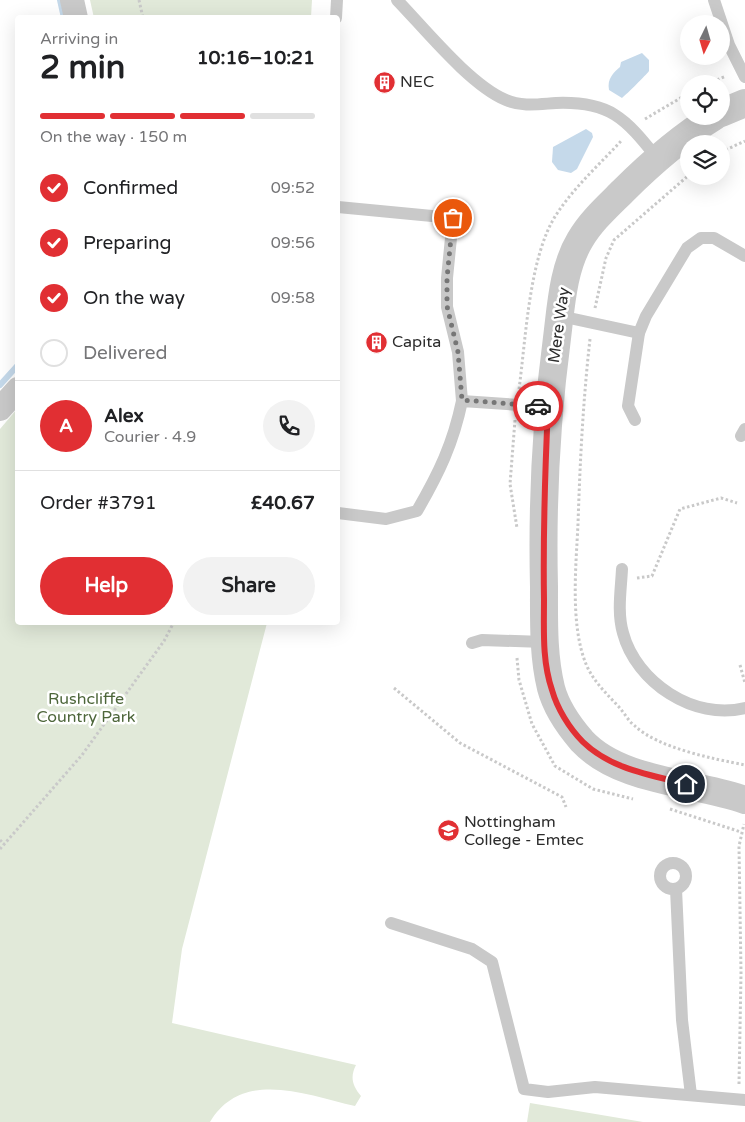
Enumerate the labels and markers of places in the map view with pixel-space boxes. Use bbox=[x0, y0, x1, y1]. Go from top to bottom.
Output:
building icon: NEC bbox=[372, 70, 396, 94]
place label: NEC bbox=[400, 72, 434, 92]
pin bbox=[432, 197, 474, 239]
building icon: Capita bbox=[364, 330, 388, 354]
place label: Capita bbox=[392, 332, 441, 352]
pin bbox=[665, 763, 707, 805]
place label: Nottingham College - Emtec bbox=[464, 812, 584, 850]
school or university icon: Nottingham College - Emtec bbox=[436, 819, 460, 843]

